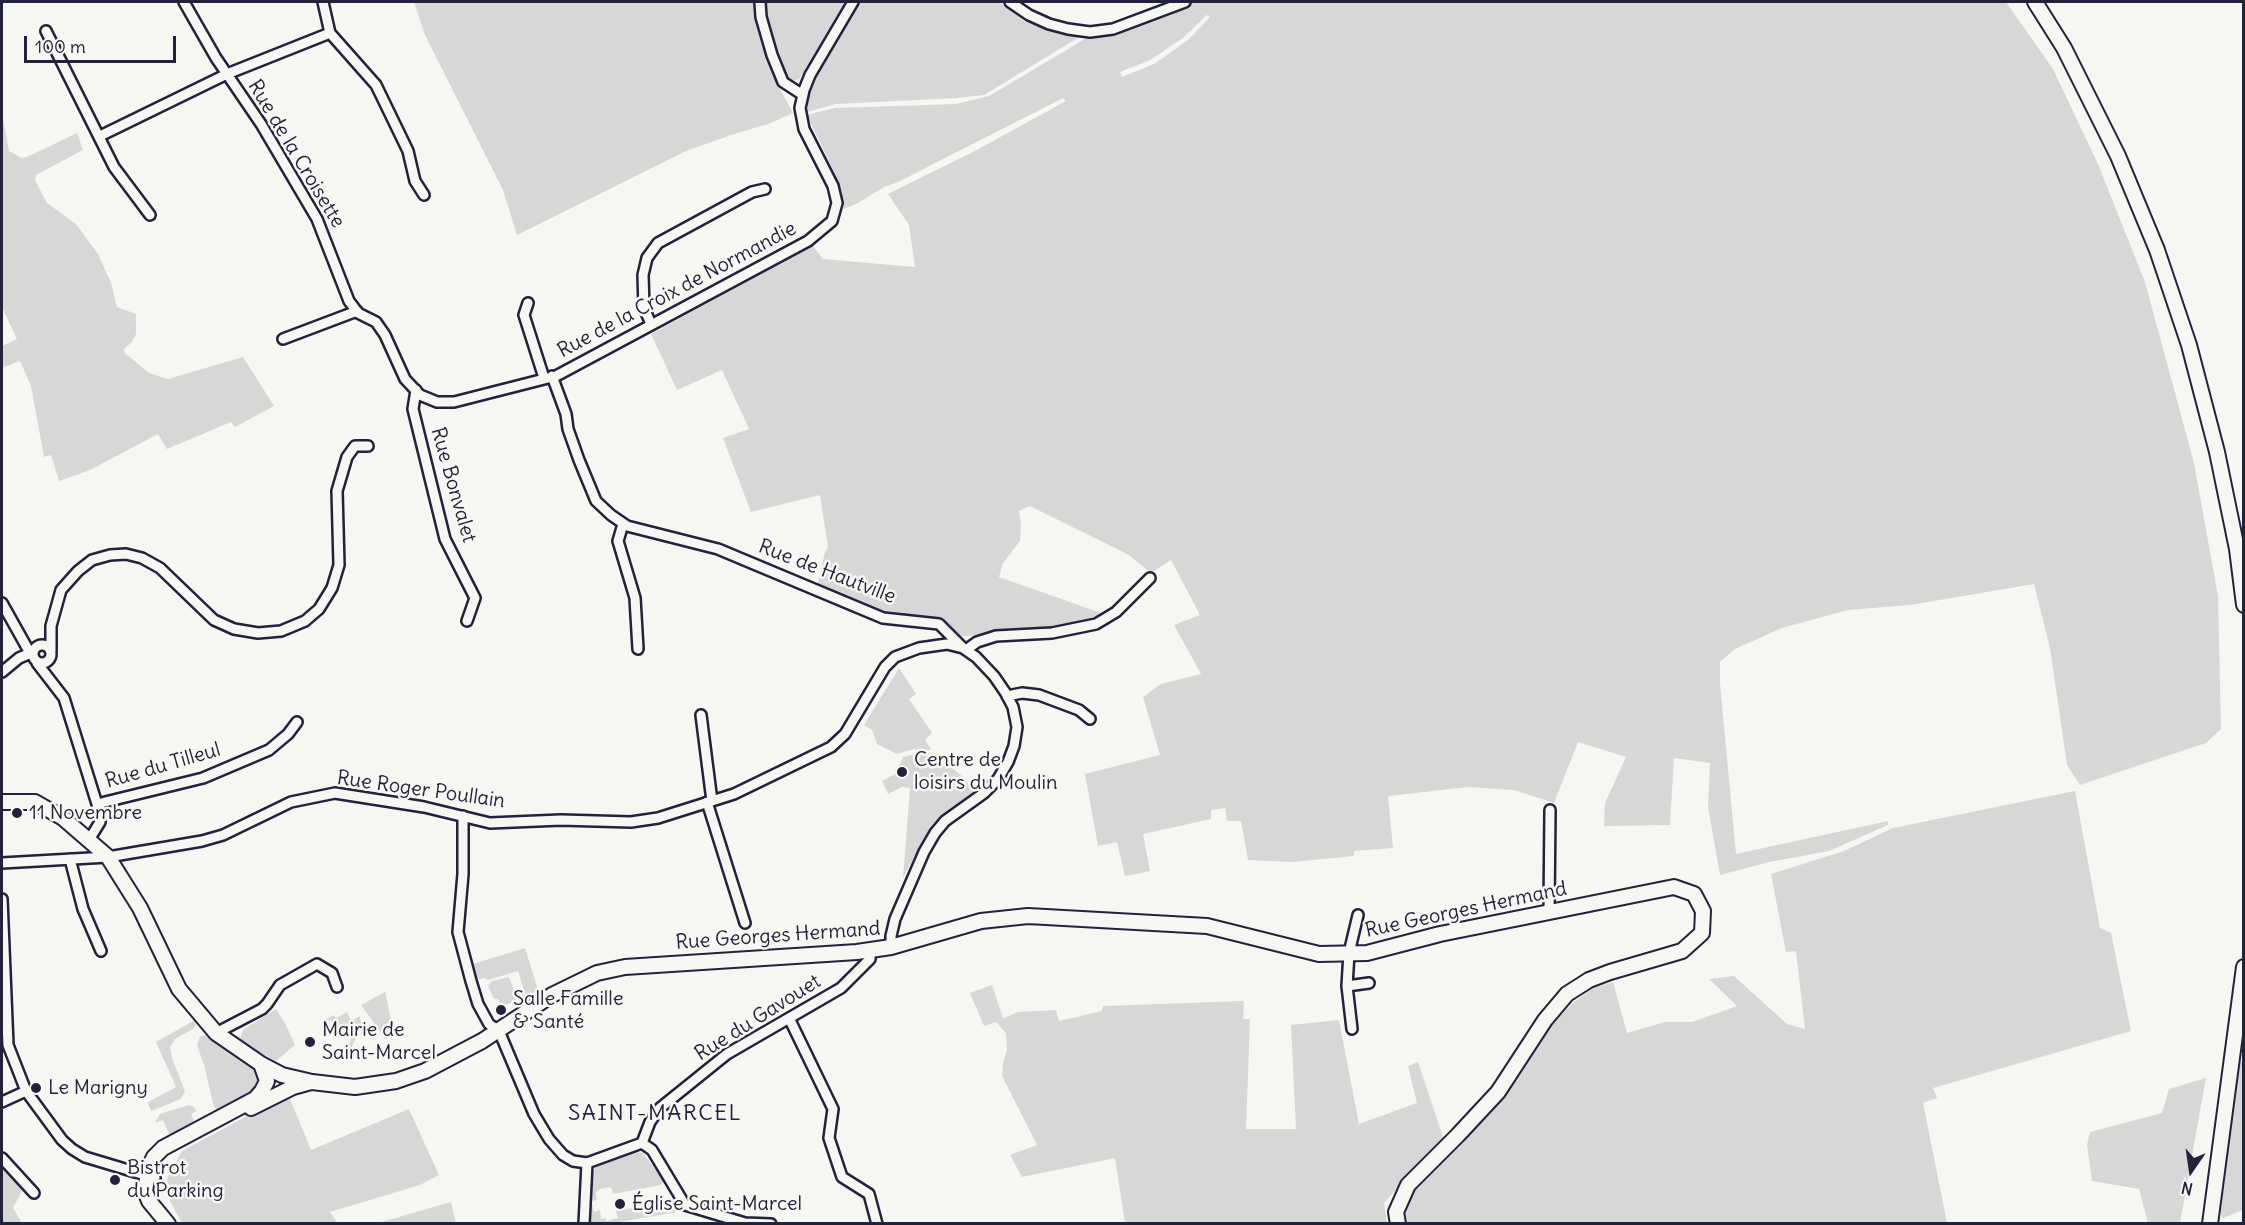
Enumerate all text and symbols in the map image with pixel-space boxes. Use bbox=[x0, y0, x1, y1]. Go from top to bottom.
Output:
scale bar bbox=[27, 24, 178, 62]
text: 100 m bbox=[35, 35, 86, 58]
street label: Rue de la Croisette bbox=[242, 76, 350, 232]
street label: Rue de la Croix de Normandie bbox=[554, 217, 800, 363]
street label: Rue Bonvalet bbox=[425, 425, 481, 545]
street label: Rue de Hautville bbox=[755, 535, 899, 609]
street label: Rue du Tilleul bbox=[103, 738, 223, 794]
place label: Centre de loisirs du Moulin bbox=[914, 748, 1058, 795]
marker: Centre de loisirs du Moulin bbox=[895, 765, 909, 779]
street label: Rue Roger Poullain bbox=[335, 766, 507, 814]
place label: 11 Novembre bbox=[29, 801, 142, 825]
marker: 11 Novembre bbox=[10, 806, 24, 820]
street label: Rue Georges Hermand bbox=[1363, 877, 1569, 943]
street label: Rue Georges Hermand bbox=[675, 917, 881, 955]
street label: Rue du Gavouet bbox=[691, 970, 825, 1066]
place label: Salle Famille & Santé bbox=[513, 987, 624, 1034]
marker: Salle Famille & Santé bbox=[494, 1003, 508, 1017]
place label: Mairie de Saint-Marcel bbox=[322, 1018, 436, 1065]
marker: Mairie de Saint-Marcel bbox=[303, 1035, 317, 1049]
place label: Le Marigny bbox=[48, 1076, 148, 1100]
marker: Le Marigny bbox=[29, 1081, 43, 1095]
district label: SAINT-MARCEL bbox=[568, 1101, 742, 1127]
north arrow bbox=[2161, 1141, 2221, 1201]
place label: Bistrot du Parking bbox=[127, 1156, 224, 1203]
marker: Bistrot du Parking bbox=[108, 1173, 122, 1187]
text: N bbox=[2179, 1178, 2195, 1200]
place label: Église Saint-Marcel bbox=[632, 1192, 802, 1216]
marker: Église Saint-Marcel bbox=[613, 1197, 627, 1211]

